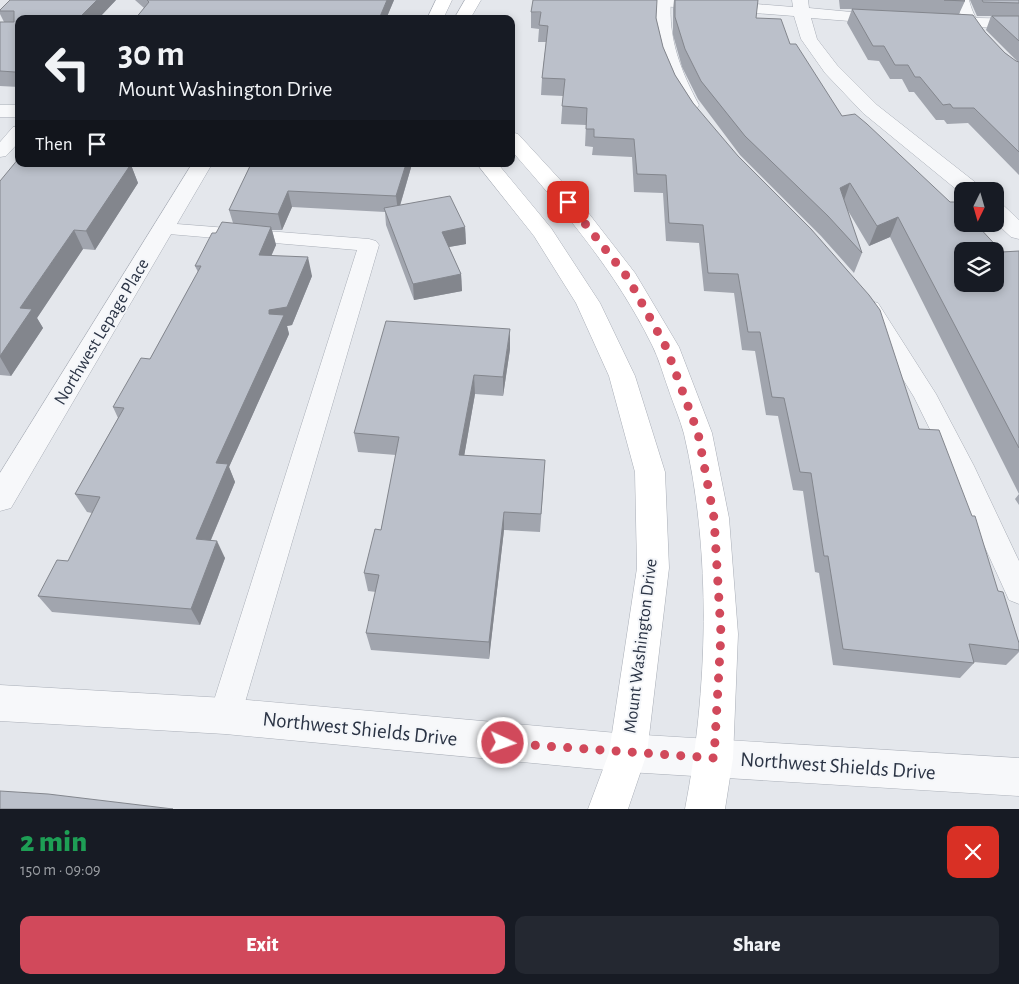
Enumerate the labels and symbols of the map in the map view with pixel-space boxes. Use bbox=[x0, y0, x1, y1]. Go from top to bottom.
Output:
pin bbox=[547, 181, 589, 223]
north arrow bbox=[954, 182, 1004, 232]
street label: Northwest Lepage Place bbox=[51, 256, 153, 408]
street label: Mount Washington Drive bbox=[621, 558, 661, 734]
street label: Northwest Shields Drive bbox=[262, 708, 458, 750]
position arrow bbox=[476, 716, 528, 768]
street label: Northwest Shields Drive bbox=[740, 749, 936, 783]

